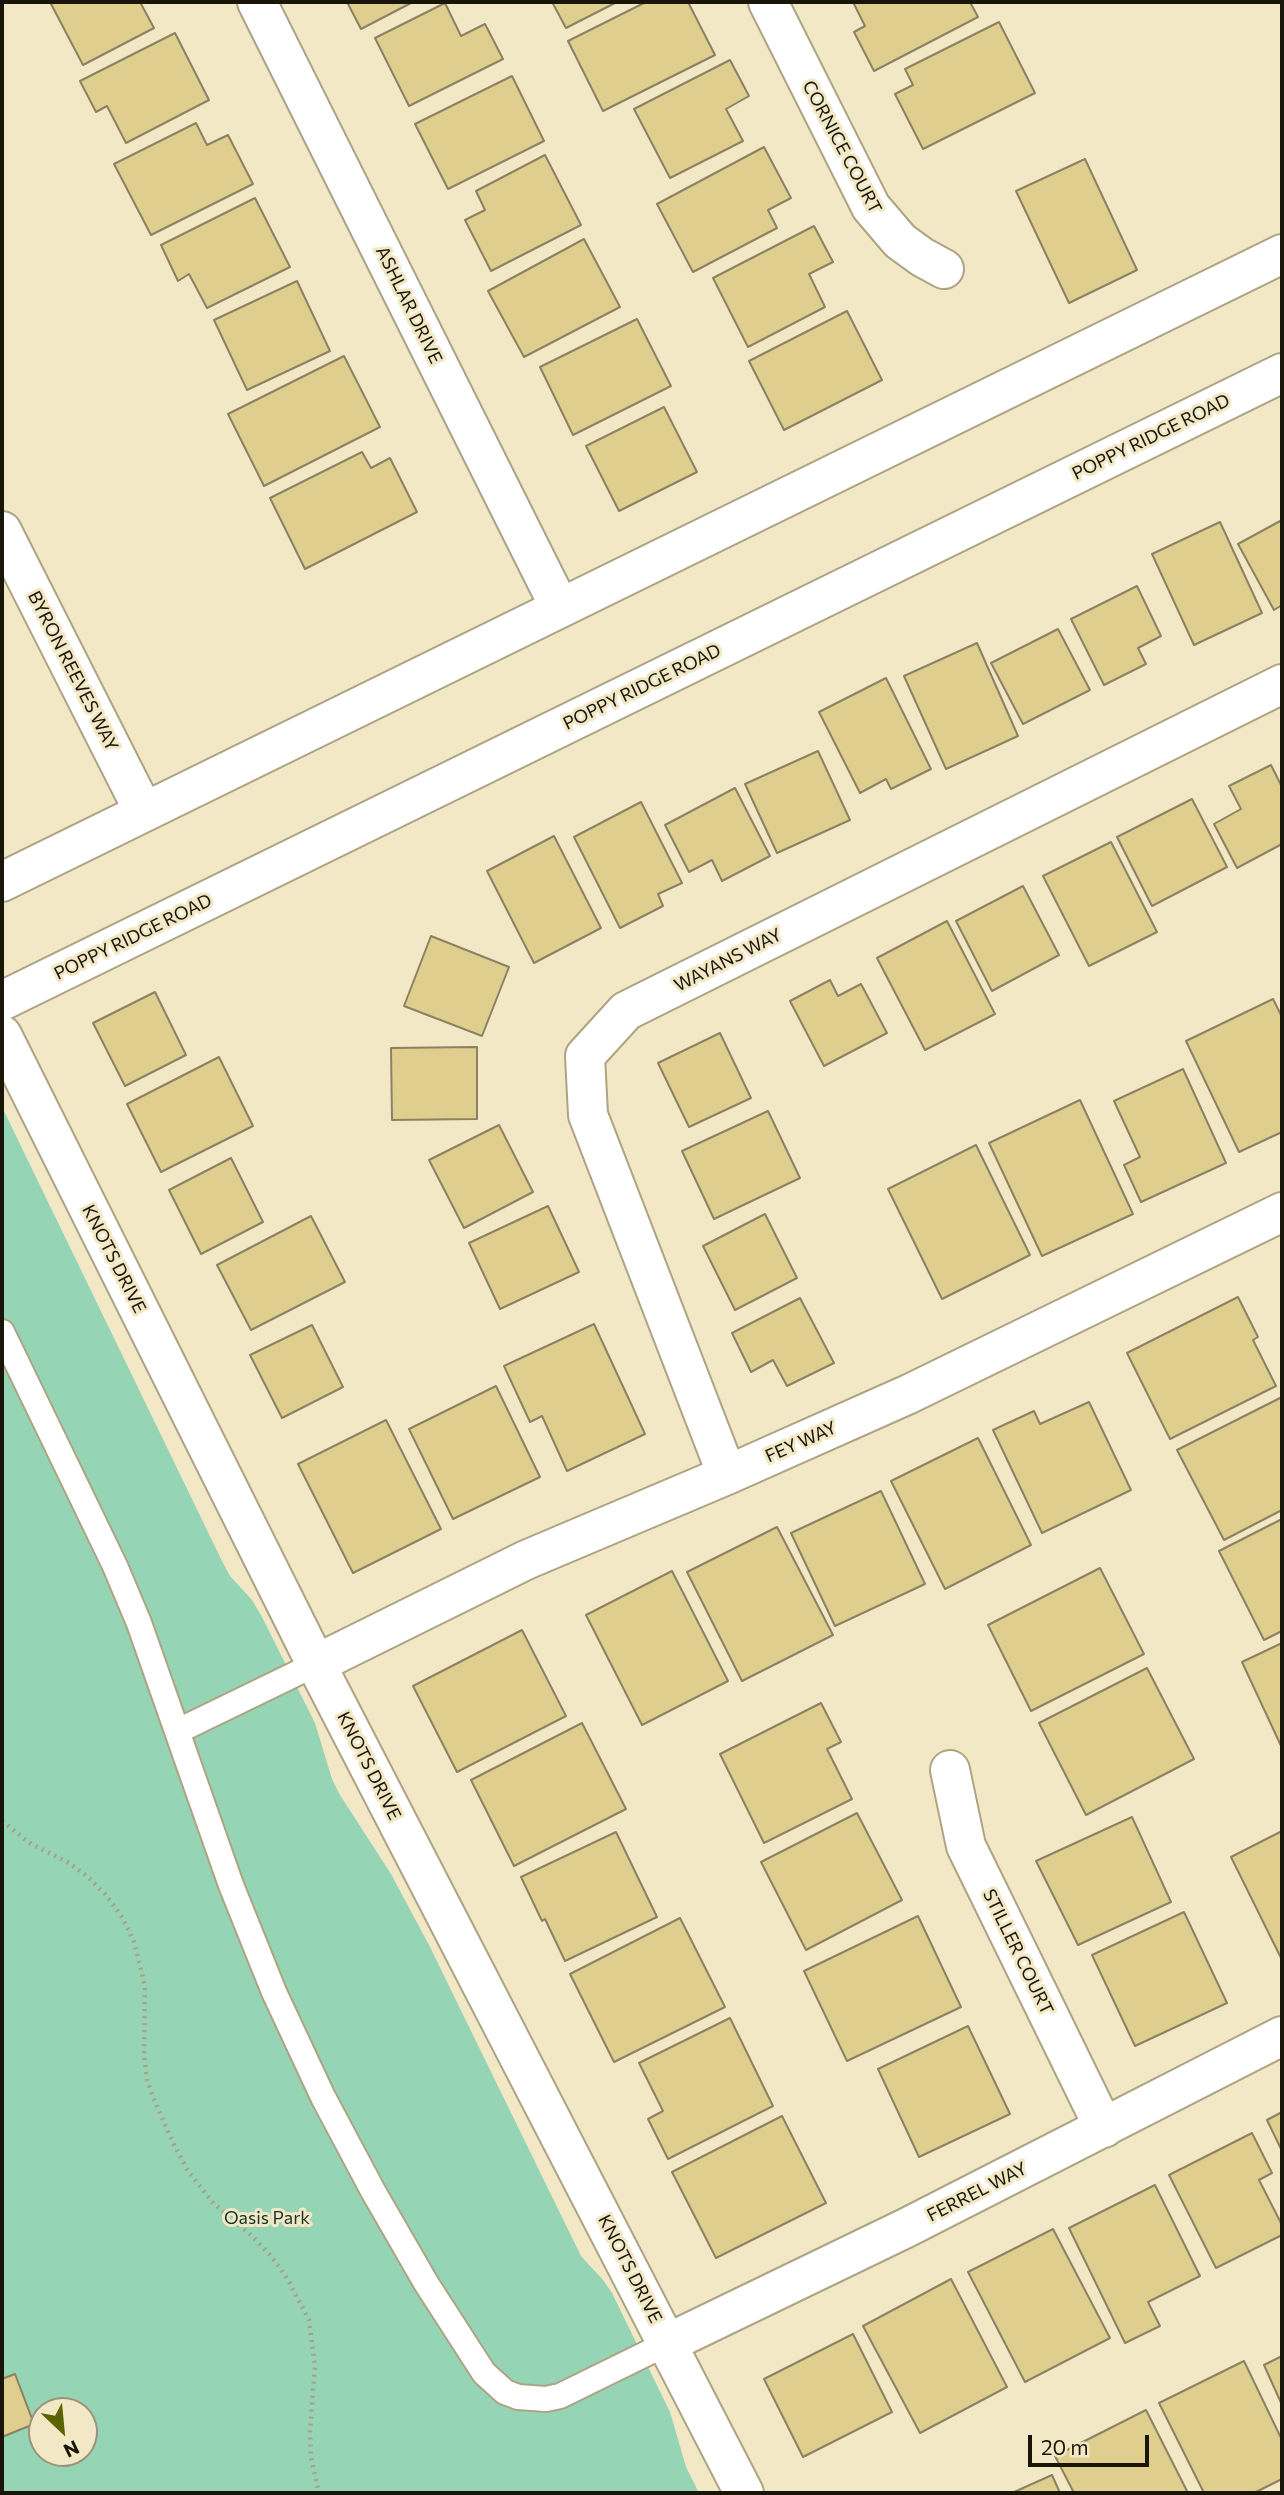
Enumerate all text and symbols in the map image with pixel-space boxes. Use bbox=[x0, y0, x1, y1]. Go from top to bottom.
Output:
street label: CORNICE COURT bbox=[798, 77, 886, 217]
street label: ASHLAR DRIVE bbox=[371, 243, 447, 367]
street label: POPPY RIDGE ROAD bbox=[1069, 389, 1233, 485]
street label: BYRON REEVES WAY bbox=[23, 587, 123, 755]
street label: POPPY RIDGE ROAD bbox=[560, 639, 724, 735]
street label: POPPY RIDGE ROAD bbox=[51, 889, 215, 985]
street label: WAYANS WAY bbox=[671, 924, 785, 996]
street label: KNOTS DRIVE bbox=[77, 1201, 151, 1317]
street label: FEY WAY bbox=[762, 1417, 840, 1467]
street label: KNOTS DRIVE bbox=[332, 1708, 406, 1824]
street label: STILLER COURT bbox=[978, 1886, 1058, 2018]
street label: FERREL WAY bbox=[923, 2158, 1031, 2226]
park label: Oasis Park bbox=[224, 2207, 310, 2229]
street label: KNOTS DRIVE bbox=[593, 2211, 667, 2327]
north arrow bbox=[28, 2397, 98, 2467]
scale bar bbox=[1032, 2422, 1153, 2466]
text: 20 m bbox=[1041, 2434, 1089, 2459]
text: N bbox=[60, 2436, 83, 2463]

